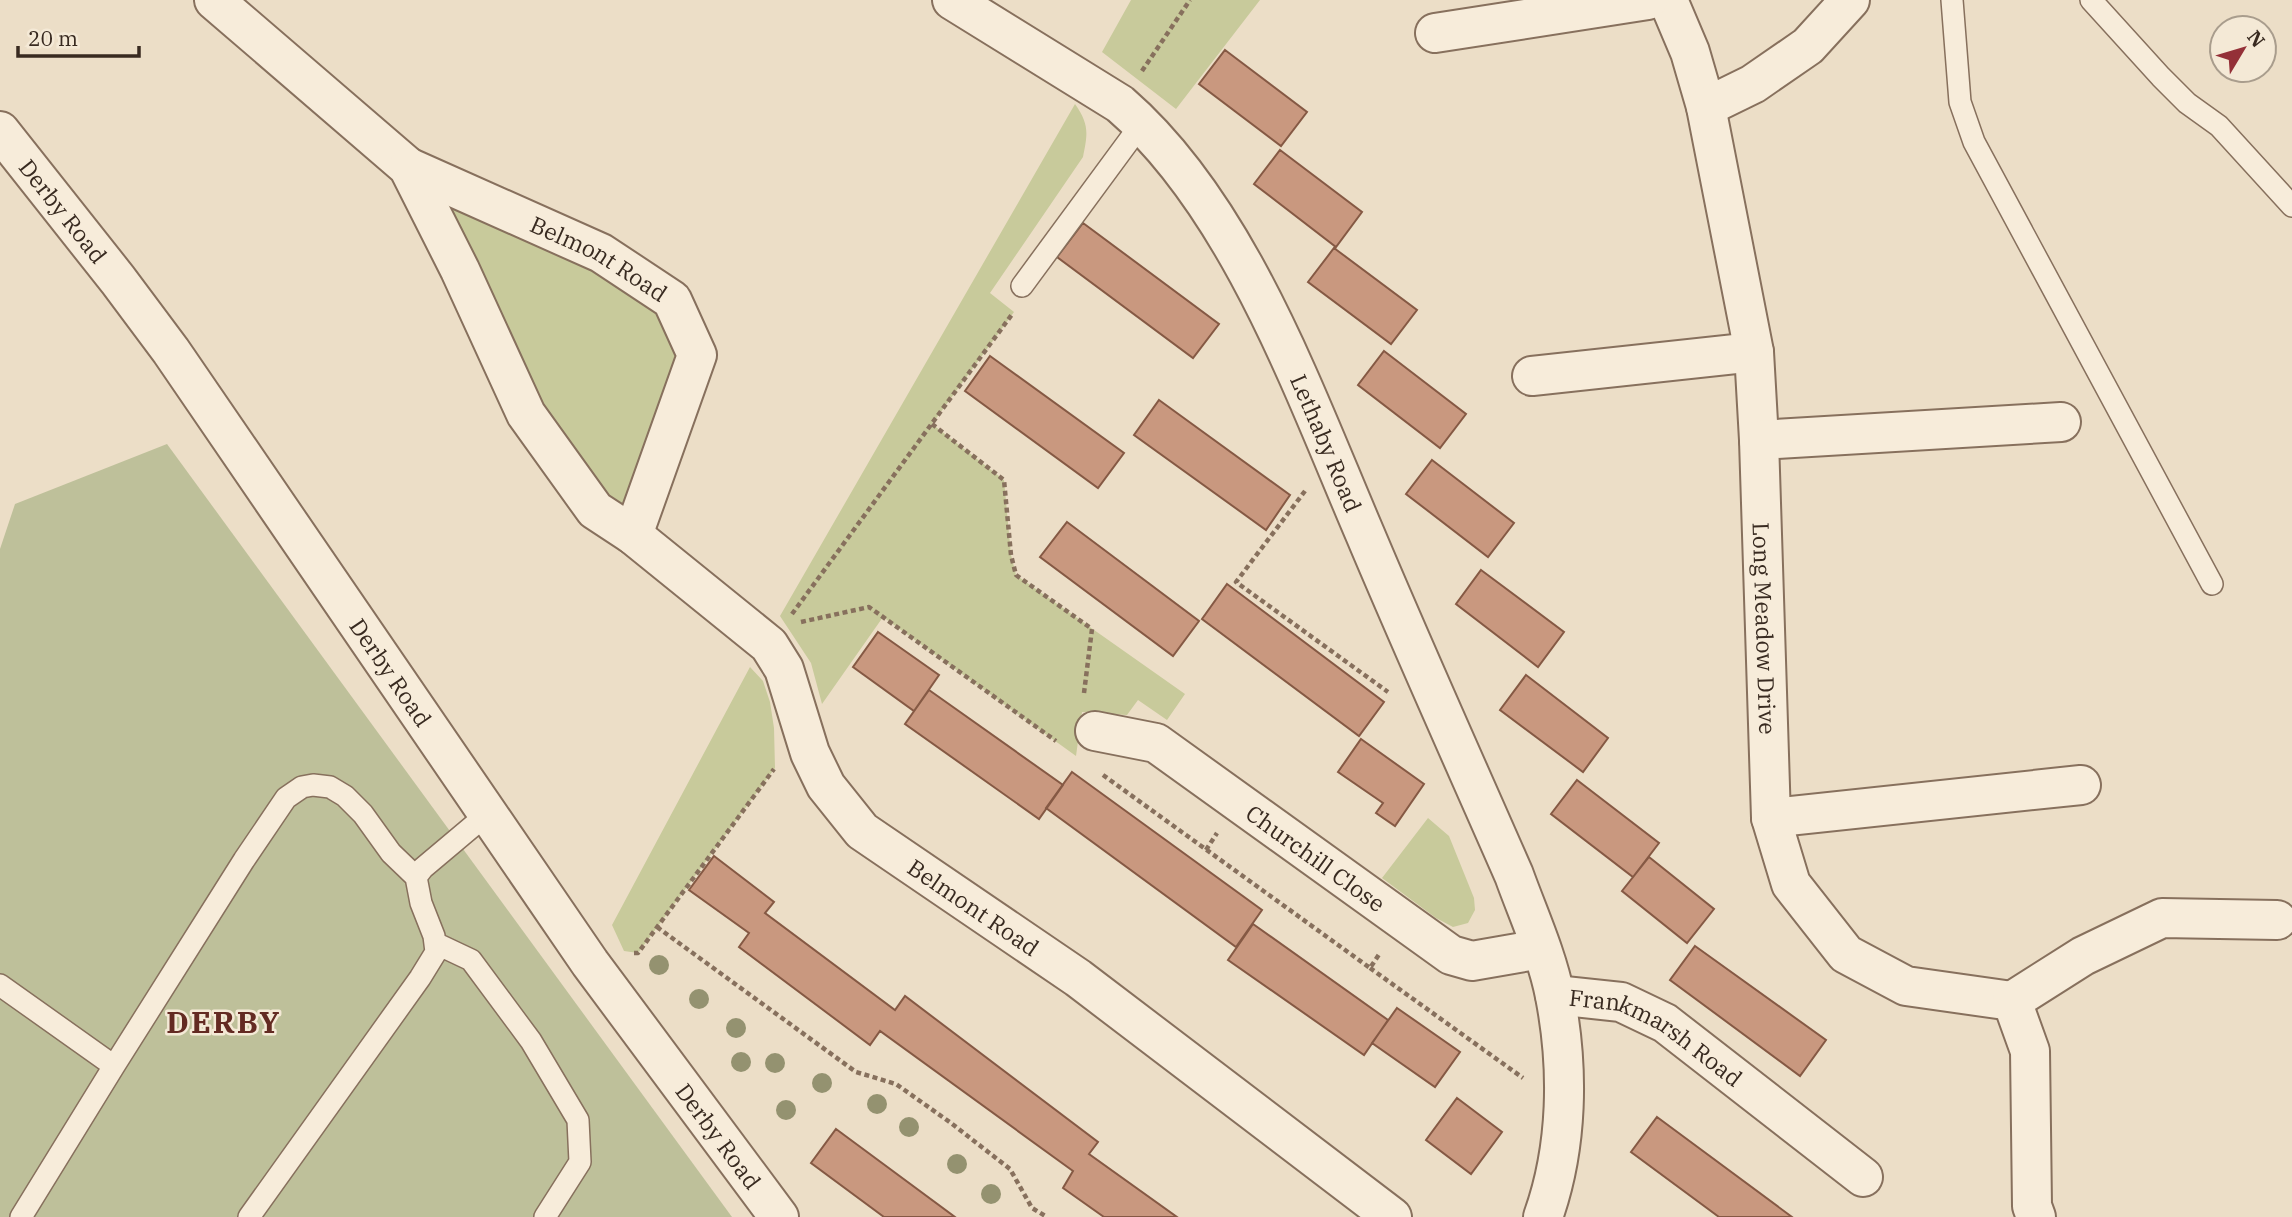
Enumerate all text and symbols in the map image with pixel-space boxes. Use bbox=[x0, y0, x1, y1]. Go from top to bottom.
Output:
scale bar bbox=[18, 14, 138, 58]
north arrow bbox=[2208, 14, 2278, 84]
text: 20 m bbox=[28, 24, 78, 52]
text: N bbox=[2242, 25, 2270, 52]
street label: Derby Road bbox=[13, 153, 114, 269]
street label: Belmont Road bbox=[526, 209, 674, 308]
street label: Lethaby Road bbox=[1284, 369, 1369, 517]
street label: Long Meadow Drive bbox=[1747, 522, 1783, 735]
street label: Derby Road bbox=[343, 612, 439, 732]
street label: Churchill Close bbox=[1240, 798, 1391, 918]
street label: Belmont Road bbox=[902, 852, 1045, 962]
street label: Frankmarsh Road bbox=[1568, 982, 1749, 1093]
district label: DERBY bbox=[166, 1002, 282, 1041]
street label: Derby Road bbox=[669, 1077, 768, 1195]

